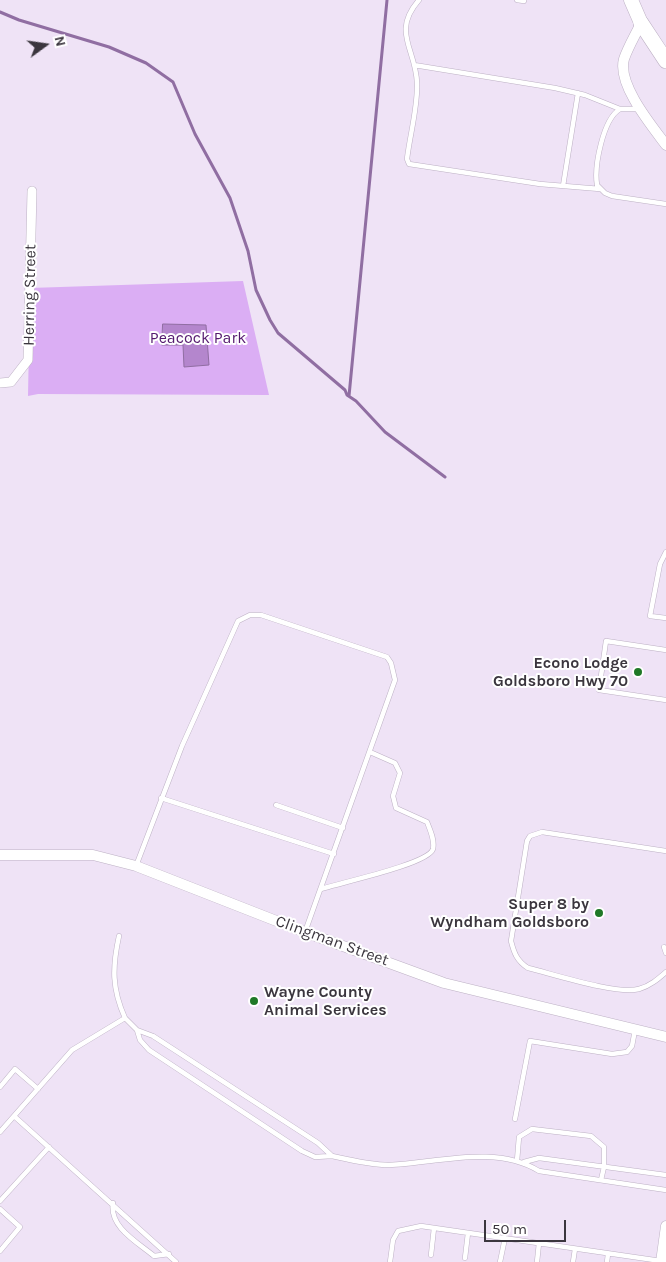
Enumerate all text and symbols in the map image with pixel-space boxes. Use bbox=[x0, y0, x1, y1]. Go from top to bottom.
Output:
north arrow bbox=[20, 20, 70, 70]
text: N bbox=[51, 34, 70, 48]
street label: Herring Street bbox=[20, 244, 40, 346]
park label: Peacock Park bbox=[150, 328, 246, 348]
place label: Econo Lodge Goldsboro Hwy 70 bbox=[493, 653, 628, 691]
marker: Econo Lodge Goldsboro Hwy 70 bbox=[632, 666, 644, 678]
place label: Super 8 by Wyndham Goldsboro bbox=[430, 894, 589, 932]
marker: Super 8 by Wyndham Goldsboro bbox=[593, 907, 605, 919]
street label: Clingman Street bbox=[273, 912, 391, 970]
place label: Wayne County Animal Services bbox=[264, 982, 387, 1020]
marker: Wayne County Animal Services bbox=[248, 995, 260, 1007]
scale bar bbox=[486, 1210, 568, 1242]
text: 50 m bbox=[492, 1220, 527, 1238]

